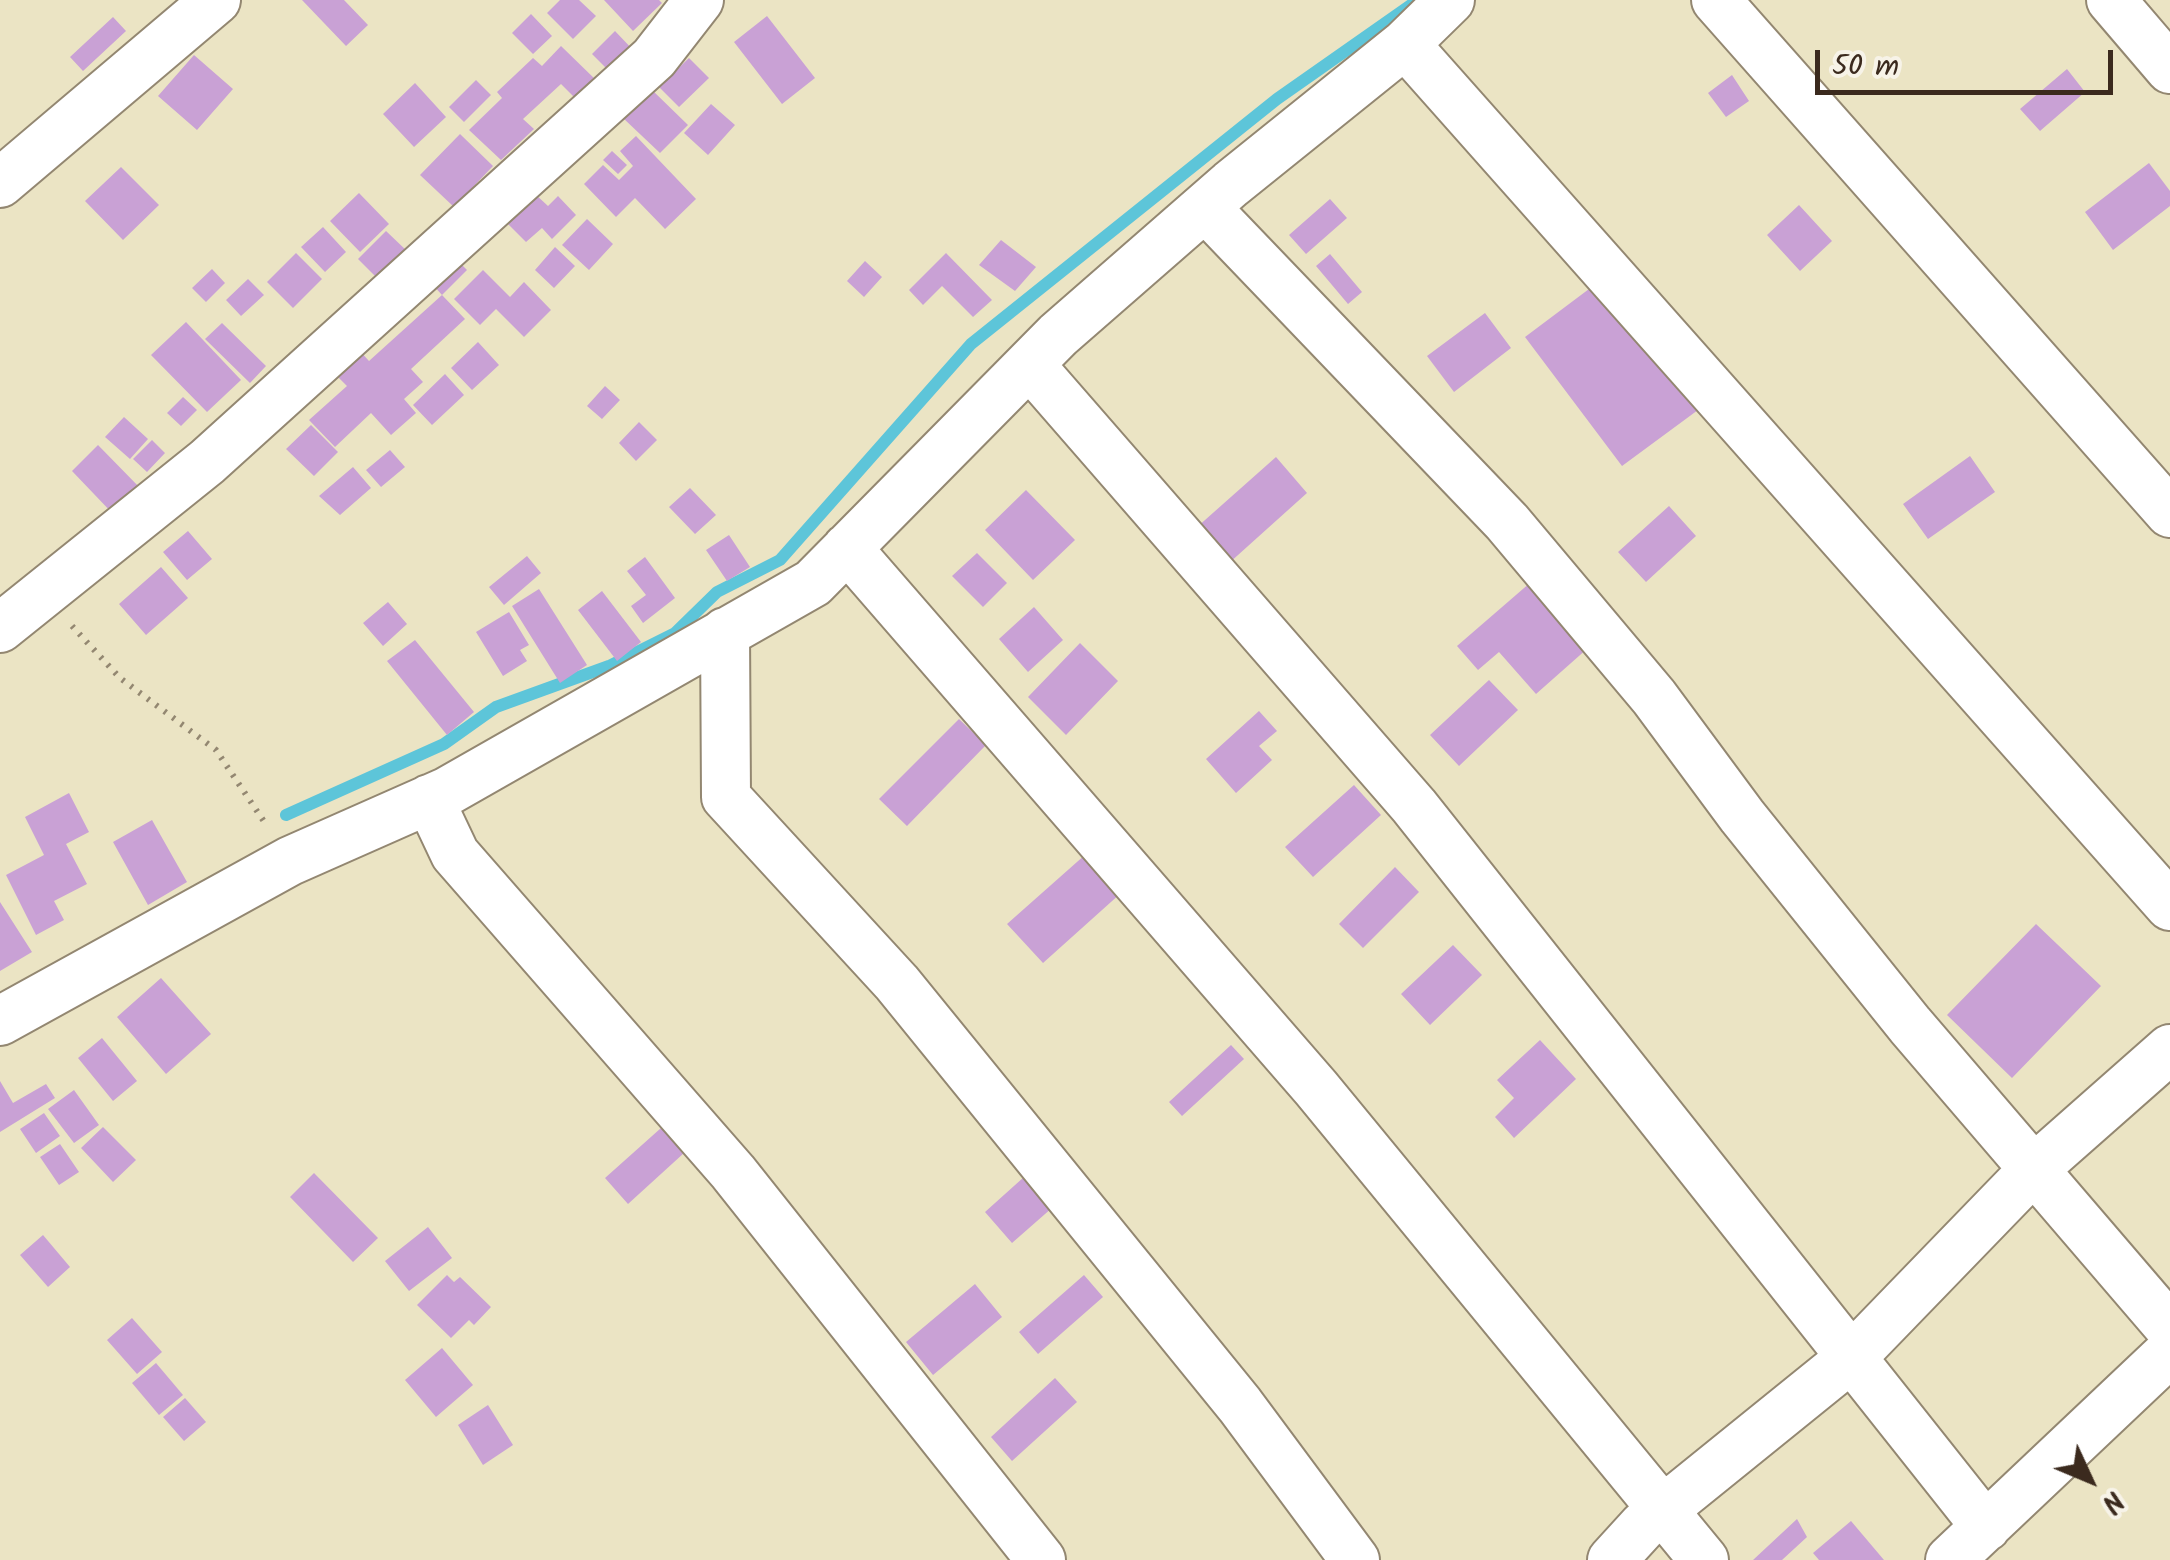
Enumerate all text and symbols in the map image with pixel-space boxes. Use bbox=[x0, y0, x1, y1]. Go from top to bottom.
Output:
scale bar bbox=[1820, 30, 2118, 92]
text: 50 m bbox=[1832, 43, 1899, 91]
north arrow bbox=[2040, 1430, 2140, 1530]
text: N bbox=[2090, 1479, 2134, 1523]

